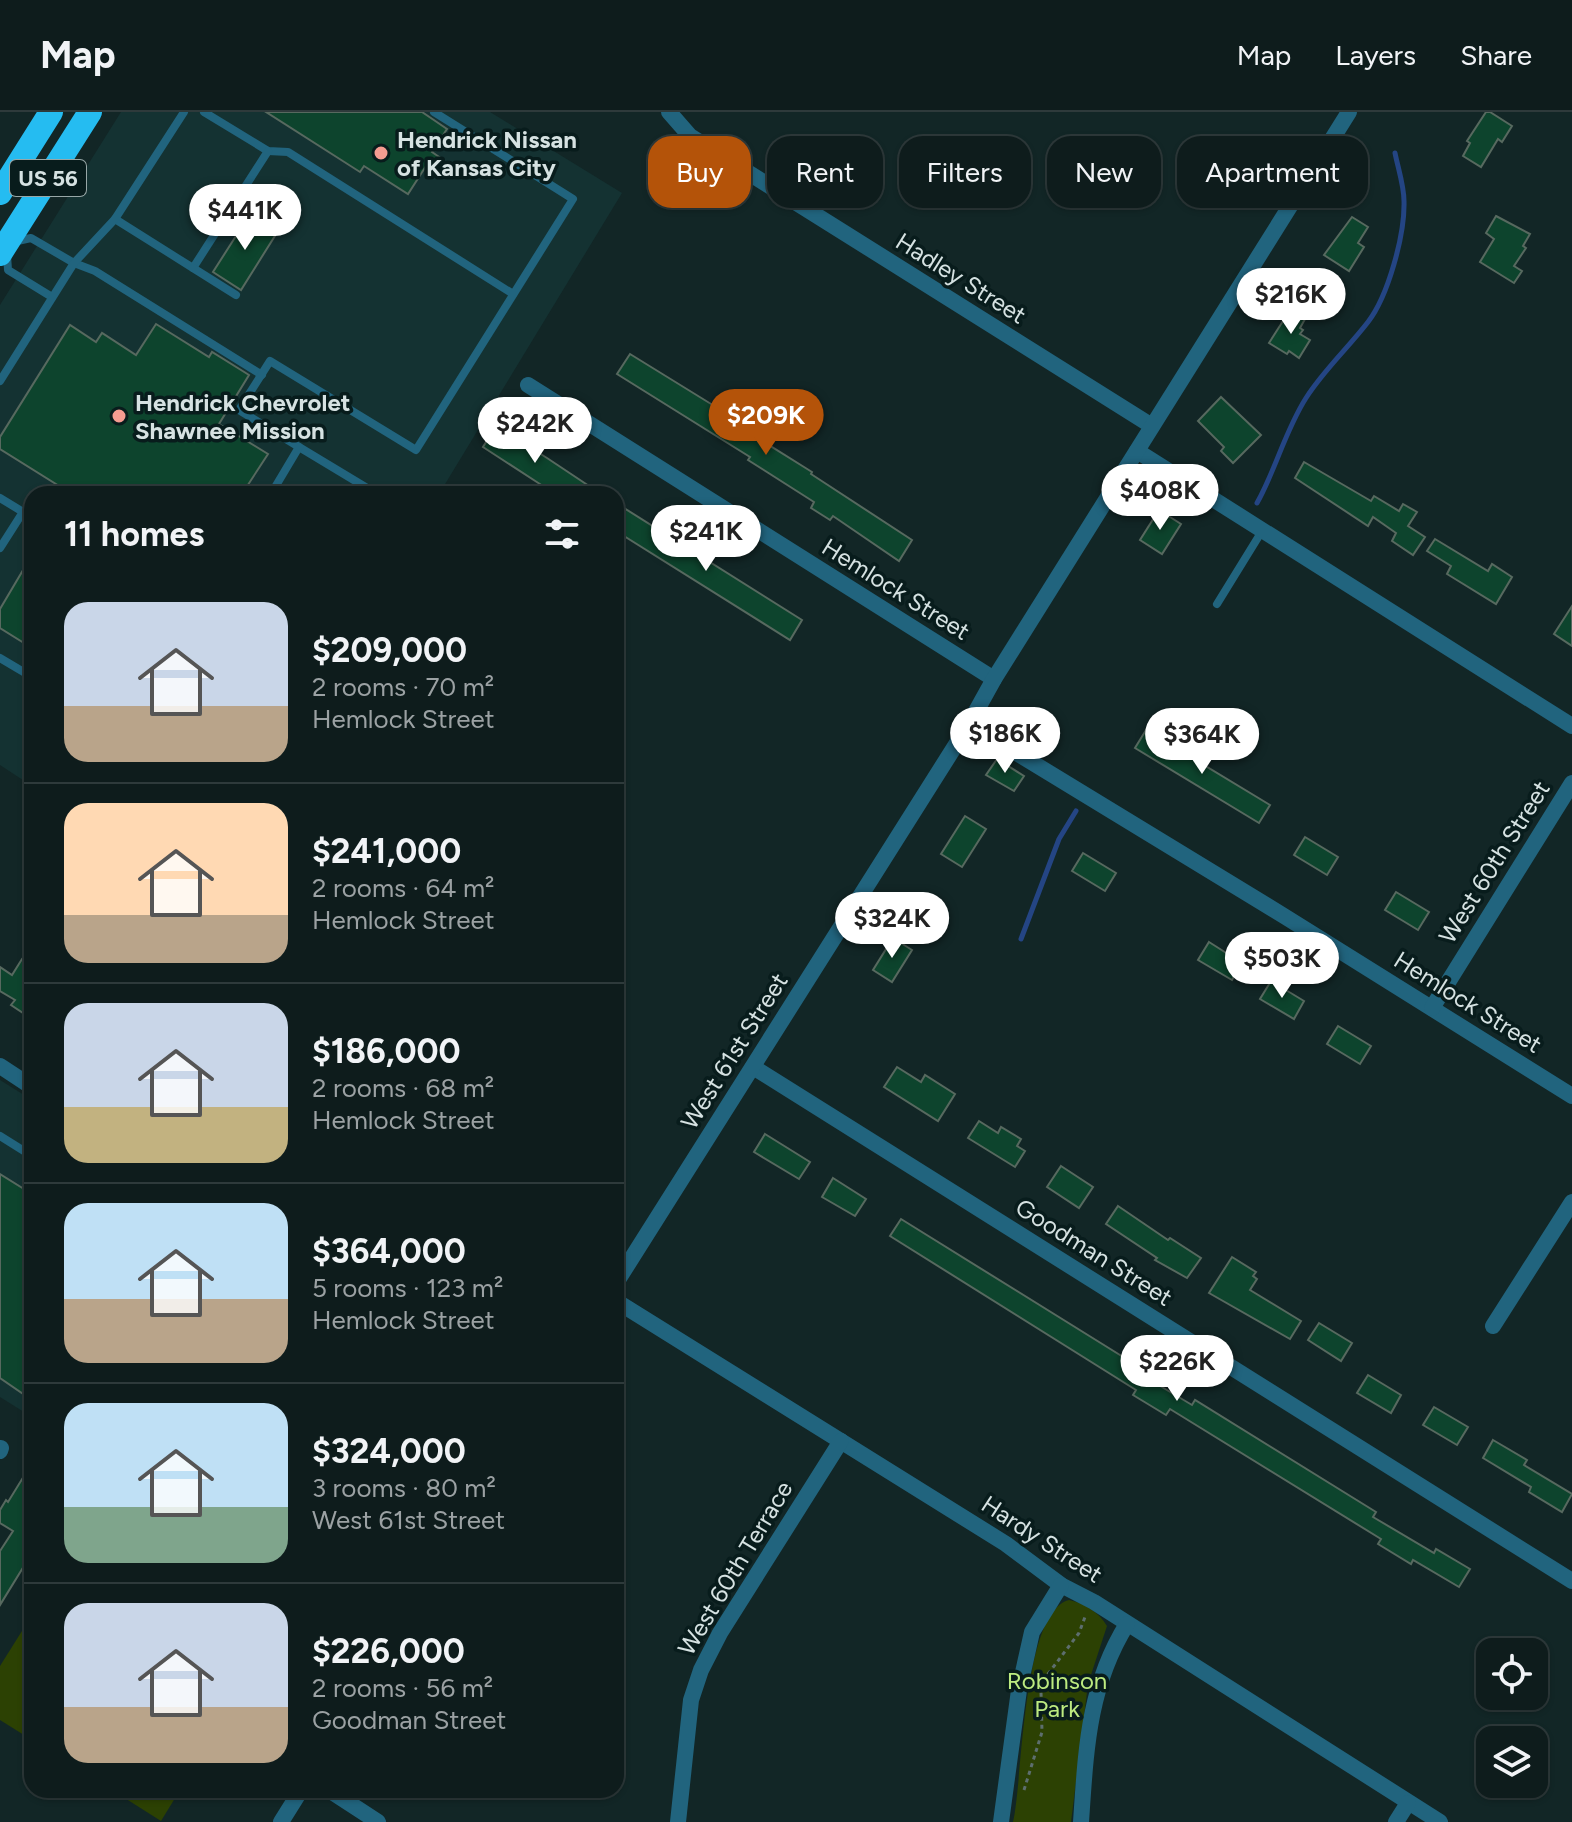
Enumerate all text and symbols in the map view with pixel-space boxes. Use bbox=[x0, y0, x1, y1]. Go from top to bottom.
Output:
text: Map bbox=[40, 32, 116, 78]
text: Map bbox=[1237, 38, 1291, 72]
text: Layers bbox=[1335, 38, 1416, 72]
text: Share bbox=[1460, 38, 1532, 72]
place label: Hendrick Nissan of Kansas City bbox=[397, 125, 577, 182]
chip: Buy bbox=[648, 136, 751, 208]
chip: Rent bbox=[767, 136, 883, 208]
chip: Filters bbox=[899, 136, 1031, 208]
chip: New bbox=[1047, 136, 1161, 208]
chip: Apartment bbox=[1177, 136, 1368, 208]
marker: Hendrick Nissan of Kansas City bbox=[372, 144, 390, 162]
road number: US 56 bbox=[10, 160, 86, 196]
pin: $441K bbox=[189, 184, 301, 252]
text: $441K bbox=[207, 194, 283, 226]
street label: Hadley Street bbox=[890, 226, 1032, 330]
pin: $216K bbox=[1235, 268, 1347, 336]
text: $216K bbox=[1255, 278, 1327, 310]
place label: Hendrick Chevrolet Shawnee Mission bbox=[135, 388, 350, 445]
pin: $209K bbox=[710, 389, 822, 457]
pin: $242K bbox=[479, 397, 591, 465]
text: $209K bbox=[727, 399, 805, 431]
marker: Hendrick Chevrolet Shawnee Mission bbox=[110, 407, 128, 425]
text: $242K bbox=[496, 407, 574, 439]
pin: $408K bbox=[1104, 464, 1216, 532]
text: $408K bbox=[1120, 474, 1200, 506]
pin: $241K bbox=[650, 505, 762, 573]
icon: filters bbox=[540, 512, 584, 556]
text: 11 homes bbox=[64, 514, 204, 555]
text: $241K bbox=[669, 515, 743, 547]
street label: Hemlock Street bbox=[817, 532, 975, 646]
text: $209,000 bbox=[312, 630, 467, 671]
icon: home bbox=[128, 634, 224, 730]
text: 2 rooms · 70 m² bbox=[312, 671, 494, 703]
text: Hemlock Street bbox=[312, 703, 495, 735]
pin: $186K bbox=[949, 707, 1061, 775]
pin: $364K bbox=[1146, 708, 1258, 776]
text: $186K bbox=[968, 717, 1042, 749]
text: $364K bbox=[1163, 718, 1241, 750]
street label: West 60th Street bbox=[1432, 775, 1556, 949]
text: $241,000 bbox=[312, 831, 461, 872]
icon: home bbox=[128, 835, 224, 931]
text: 2 rooms · 64 m² bbox=[312, 872, 494, 904]
pin: $324K bbox=[836, 892, 948, 960]
text: $324K bbox=[853, 902, 931, 934]
text: Hemlock Street bbox=[312, 904, 495, 936]
pin: $503K bbox=[1226, 932, 1338, 1000]
text: $503K bbox=[1243, 942, 1321, 974]
street label: Hemlock Street bbox=[1389, 945, 1547, 1059]
street label: West 61st Street bbox=[674, 968, 794, 1134]
text: $186,000 bbox=[312, 1031, 461, 1072]
icon: home bbox=[128, 1035, 224, 1131]
text: 2 rooms · 68 m² bbox=[312, 1072, 494, 1104]
text: Hemlock Street bbox=[312, 1104, 495, 1136]
street label: Goodman Street bbox=[1010, 1192, 1178, 1312]
text: $364,000 bbox=[312, 1231, 466, 1272]
icon: home bbox=[128, 1235, 224, 1331]
text: 5 rooms · 123 m² bbox=[312, 1272, 503, 1304]
text: Hemlock Street bbox=[312, 1304, 495, 1336]
pin: $226K bbox=[1121, 1335, 1233, 1403]
text: $226K bbox=[1139, 1345, 1215, 1377]
text: $324,000 bbox=[312, 1431, 466, 1472]
icon: home bbox=[128, 1435, 224, 1531]
text: 3 rooms · 80 m² bbox=[312, 1472, 496, 1504]
street label: West 60th Terrace bbox=[672, 1476, 798, 1660]
street label: Hardy Street bbox=[976, 1489, 1108, 1589]
text: West 61st Street bbox=[312, 1504, 505, 1536]
text: $226,000 bbox=[312, 1631, 465, 1672]
icon: home bbox=[128, 1635, 224, 1731]
map controls bbox=[1476, 1638, 1548, 1798]
button: locate bbox=[1476, 1638, 1548, 1710]
park label: Robinson Park bbox=[1007, 1666, 1107, 1723]
text: 2 rooms · 56 m² bbox=[312, 1672, 493, 1704]
text: Goodman Street bbox=[312, 1704, 506, 1736]
button: layers bbox=[1476, 1726, 1548, 1798]

